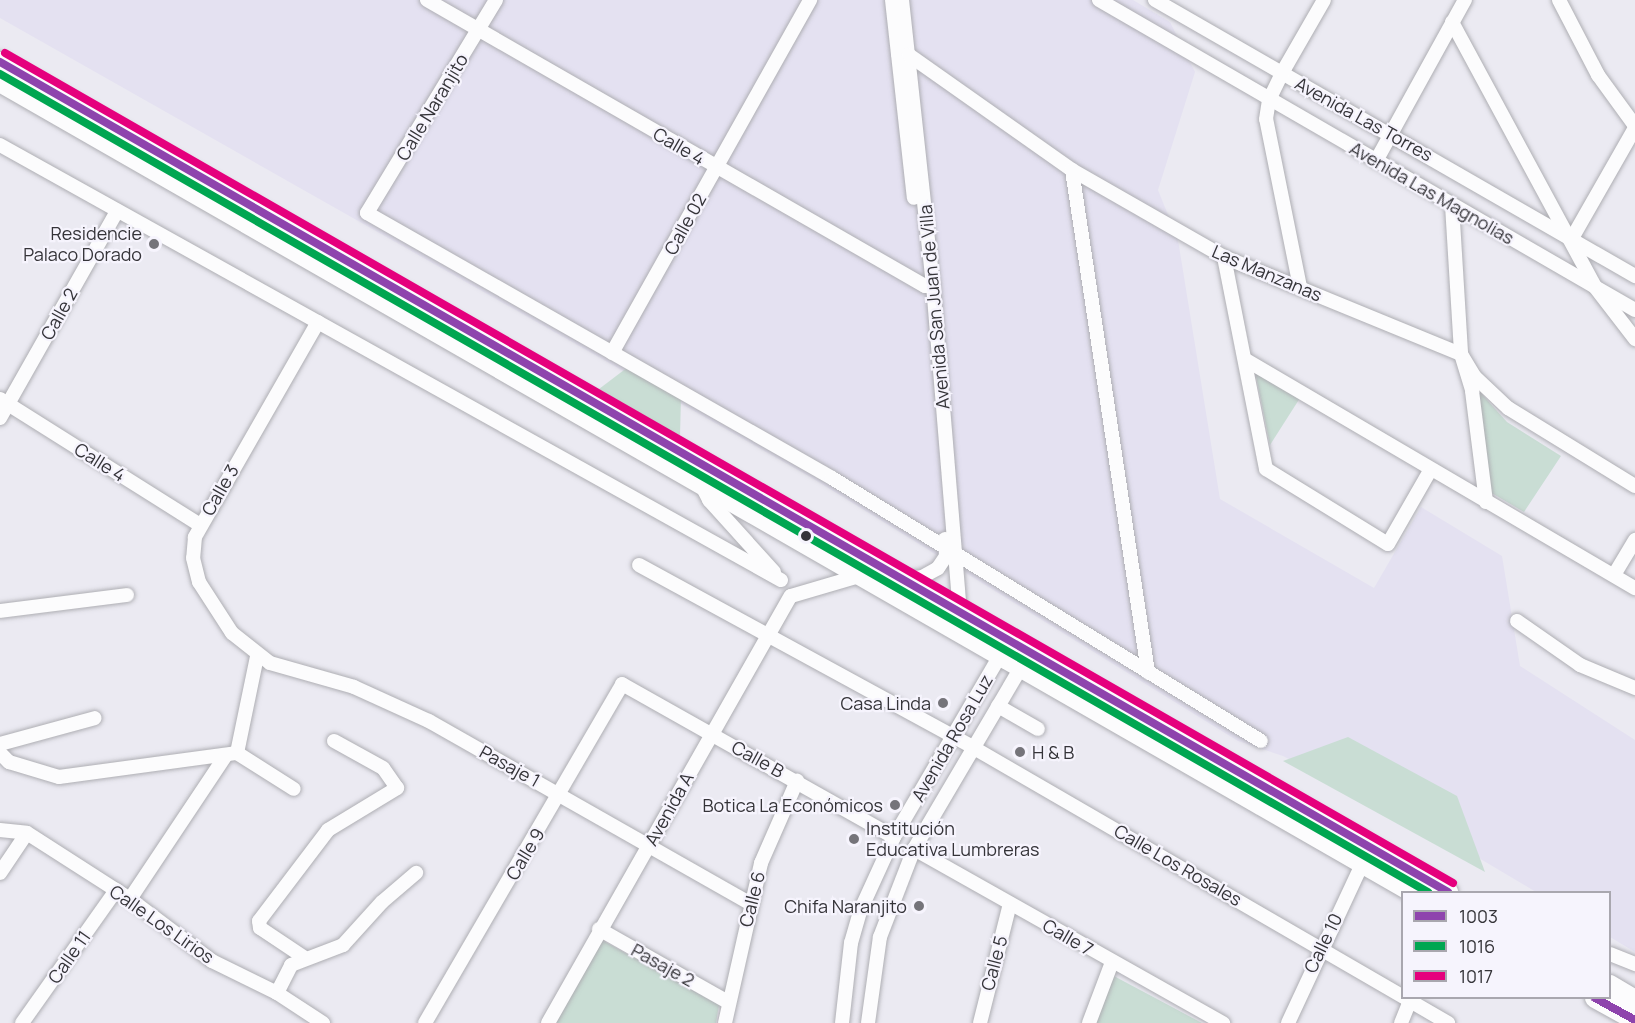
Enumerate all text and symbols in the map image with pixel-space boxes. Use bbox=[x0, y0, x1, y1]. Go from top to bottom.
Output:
street label: Calle Naranjito bbox=[392, 50, 472, 164]
street label: Avenida Las Torres bbox=[1291, 72, 1437, 166]
street label: Calle 4 bbox=[649, 123, 709, 169]
street label: Avenida Las Magnolias bbox=[1346, 137, 1518, 249]
street label: Calle 02 bbox=[659, 190, 711, 258]
street label: Avenida San Juan de Villa bbox=[914, 204, 954, 410]
place label: Residencie Palaco Dorado bbox=[23, 223, 142, 266]
marker: Residencie Palaco Dorado bbox=[147, 237, 161, 251]
street label: Las Manzanas bbox=[1209, 240, 1325, 306]
street label: Calle 2 bbox=[36, 284, 82, 344]
street label: Calle 4 bbox=[71, 438, 129, 486]
street label: Calle 3 bbox=[197, 461, 243, 519]
unlabelled marker bbox=[800, 530, 812, 542]
street label: Avenida Rosa Luz bbox=[907, 671, 997, 805]
place label: Casa Linda bbox=[840, 692, 931, 714]
marker: Casa Linda bbox=[936, 696, 950, 710]
street label: Calle B bbox=[728, 736, 788, 782]
street label: Pasaje 1 bbox=[476, 741, 544, 791]
place label: H & B bbox=[1032, 741, 1074, 763]
marker: H & B bbox=[1013, 745, 1027, 759]
street label: Avenida A bbox=[640, 769, 698, 849]
place label: Botica La Económicos bbox=[703, 794, 883, 816]
marker: Botica La Económicos bbox=[888, 798, 902, 812]
place label: Institución Educativa Lumbreras bbox=[866, 818, 1039, 860]
street label: Calle Los Rosales bbox=[1110, 820, 1246, 910]
street label: Calle 9 bbox=[501, 824, 549, 884]
marker: Institución Educativa Lumbreras bbox=[847, 832, 861, 846]
street label: Calle 6 bbox=[735, 869, 769, 929]
street label: Calle Los Lirios bbox=[106, 880, 218, 968]
legend bbox=[1401, 891, 1611, 999]
place label: Chifa Naranjito bbox=[784, 895, 907, 917]
marker: Chifa Naranjito bbox=[912, 899, 926, 913]
text: 1003 bbox=[1459, 904, 1498, 928]
street label: Calle 10 bbox=[1299, 910, 1347, 976]
street label: Calle 7 bbox=[1039, 914, 1097, 960]
street label: Calle 11 bbox=[43, 926, 95, 988]
street label: Calle 5 bbox=[976, 933, 1012, 993]
text: 1016 bbox=[1459, 934, 1495, 958]
street label: Pasaje 2 bbox=[628, 939, 698, 991]
text: 1017 bbox=[1459, 964, 1493, 988]

